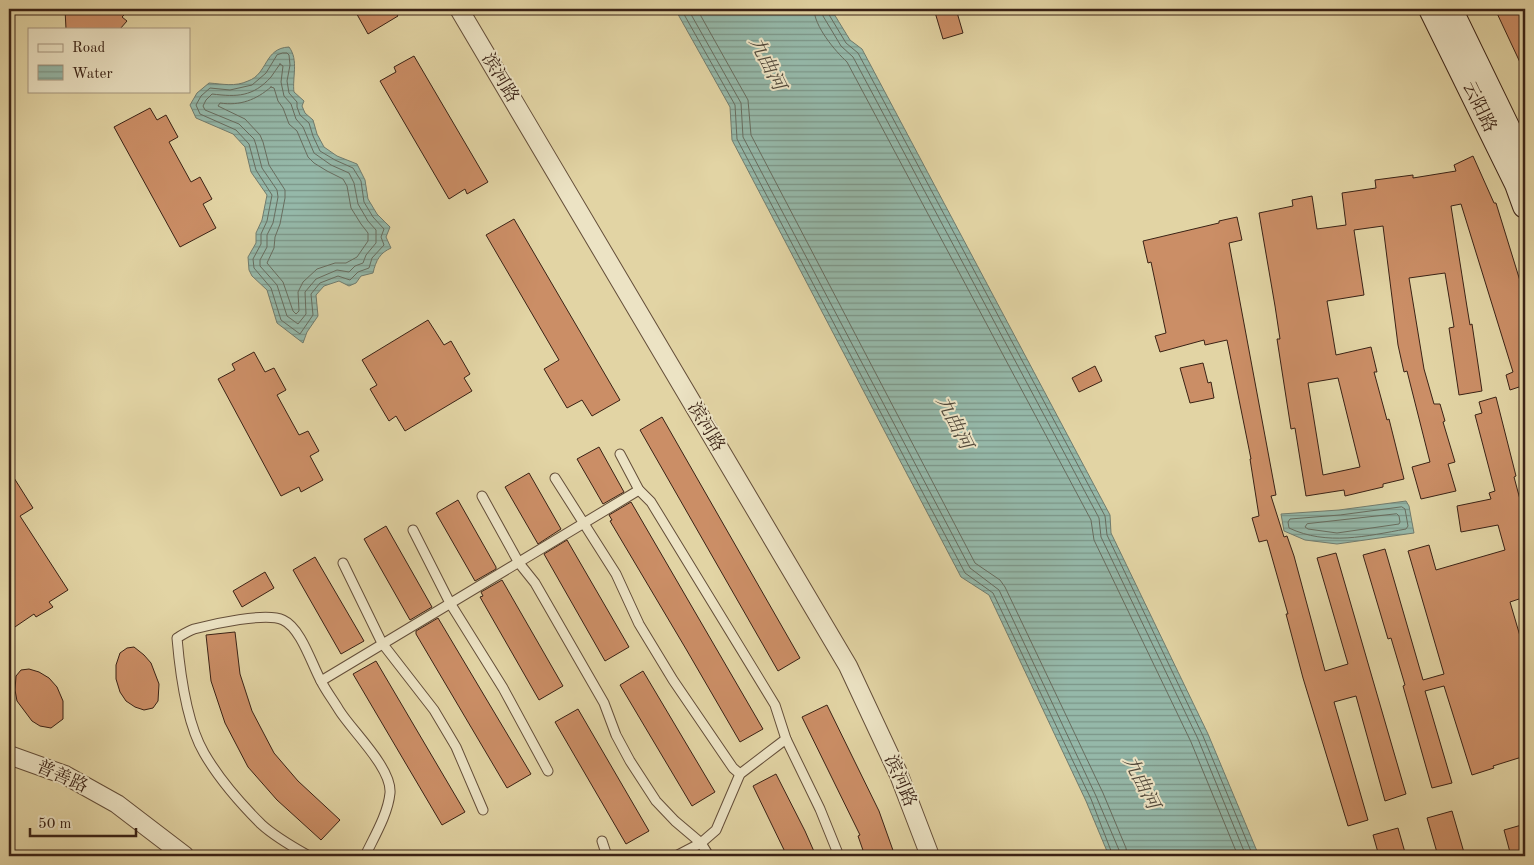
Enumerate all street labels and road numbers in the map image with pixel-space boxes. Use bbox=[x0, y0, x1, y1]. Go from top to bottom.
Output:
street label: 滨河路 bbox=[478, 49, 523, 106]
street label: 云阳路 bbox=[1459, 78, 1501, 135]
street label: 滨河路 bbox=[684, 398, 729, 455]
street label: 滨河路 bbox=[881, 752, 921, 809]
street label: 普善路 bbox=[34, 756, 91, 796]

